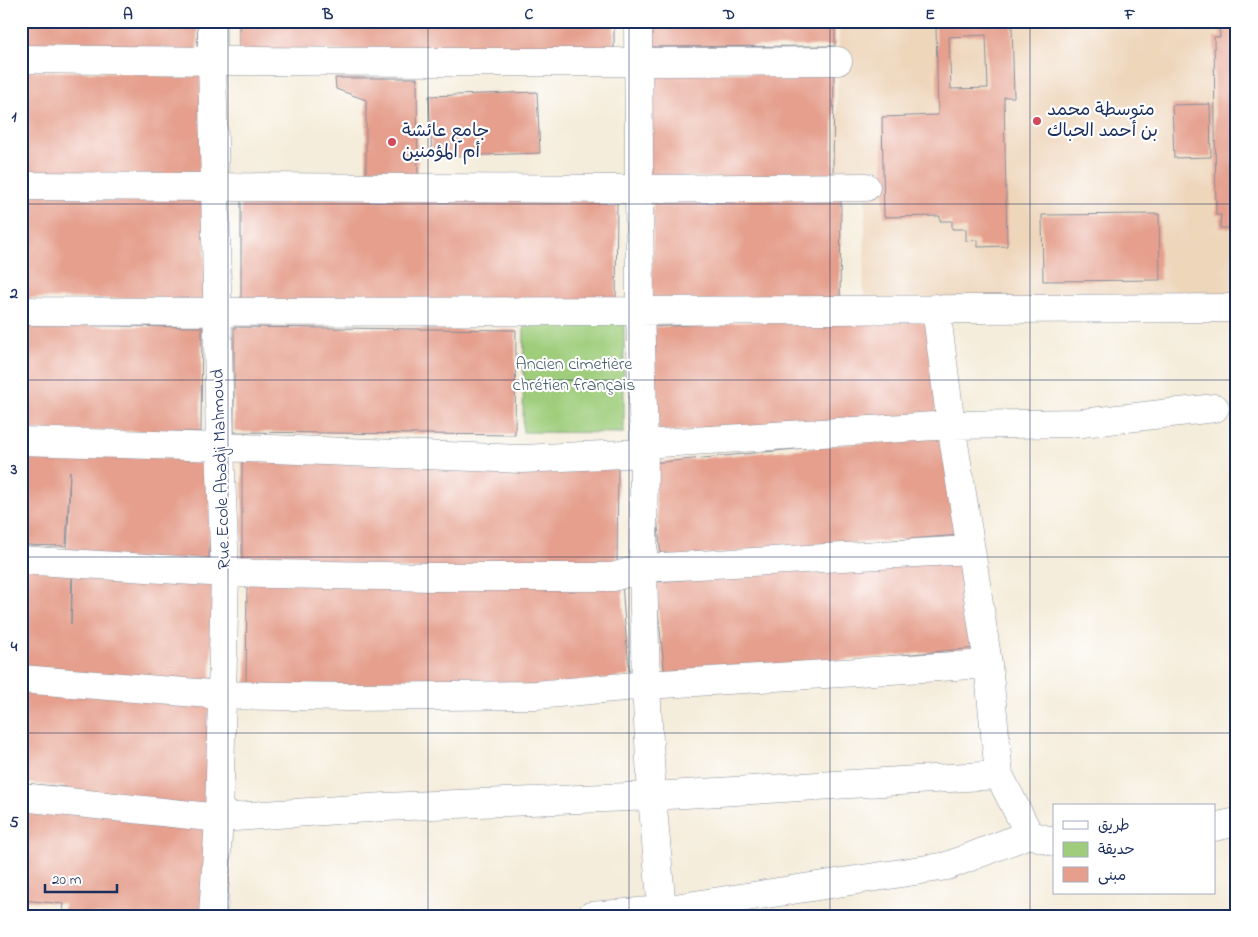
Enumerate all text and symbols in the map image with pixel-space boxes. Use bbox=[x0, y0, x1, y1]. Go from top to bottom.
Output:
text: A bbox=[123, 3, 133, 27]
text: B bbox=[322, 3, 334, 27]
text: C bbox=[525, 3, 534, 27]
text: D bbox=[722, 3, 735, 27]
text: E bbox=[925, 3, 935, 27]
text: F bbox=[1124, 3, 1136, 27]
place label: متوسطة محمد بن أحمد الحباك bbox=[1047, 98, 1158, 145]
text: 1 bbox=[11, 105, 17, 129]
marker: متوسطة محمد بن أحمد الحباك bbox=[1031, 115, 1043, 127]
place label: جامع عائشة أم المؤمنين bbox=[402, 119, 489, 166]
marker: جامع عائشة أم المؤمنين bbox=[386, 136, 398, 148]
text: 2 bbox=[9, 282, 18, 306]
park label: Ancien cimetière chrétien français bbox=[512, 352, 636, 399]
street label: Rue Ecole Abadji Mahmoud bbox=[206, 368, 238, 570]
text: 3 bbox=[10, 458, 18, 482]
text: 4 bbox=[10, 635, 18, 659]
legend bbox=[1053, 804, 1216, 894]
text: 5 bbox=[9, 811, 19, 835]
text: طريق bbox=[1098, 815, 1130, 837]
text: حديقة bbox=[1098, 839, 1135, 861]
scale bar bbox=[45, 862, 118, 894]
text: مبنى bbox=[1098, 865, 1126, 887]
text: 20 m bbox=[52, 869, 82, 891]

